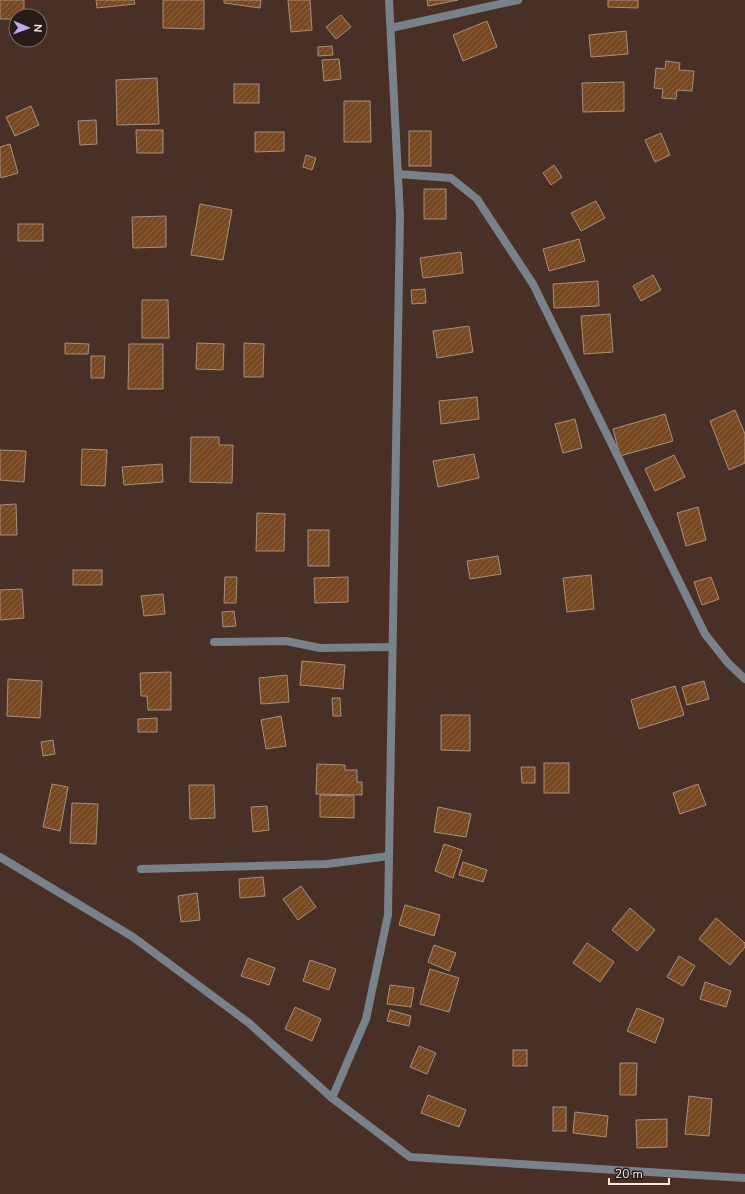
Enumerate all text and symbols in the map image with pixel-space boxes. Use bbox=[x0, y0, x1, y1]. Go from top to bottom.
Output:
north arrow bbox=[8, 8, 48, 48]
text: N bbox=[30, 24, 45, 33]
scale bar bbox=[609, 1160, 669, 1186]
text: 20 m bbox=[615, 1166, 643, 1182]

